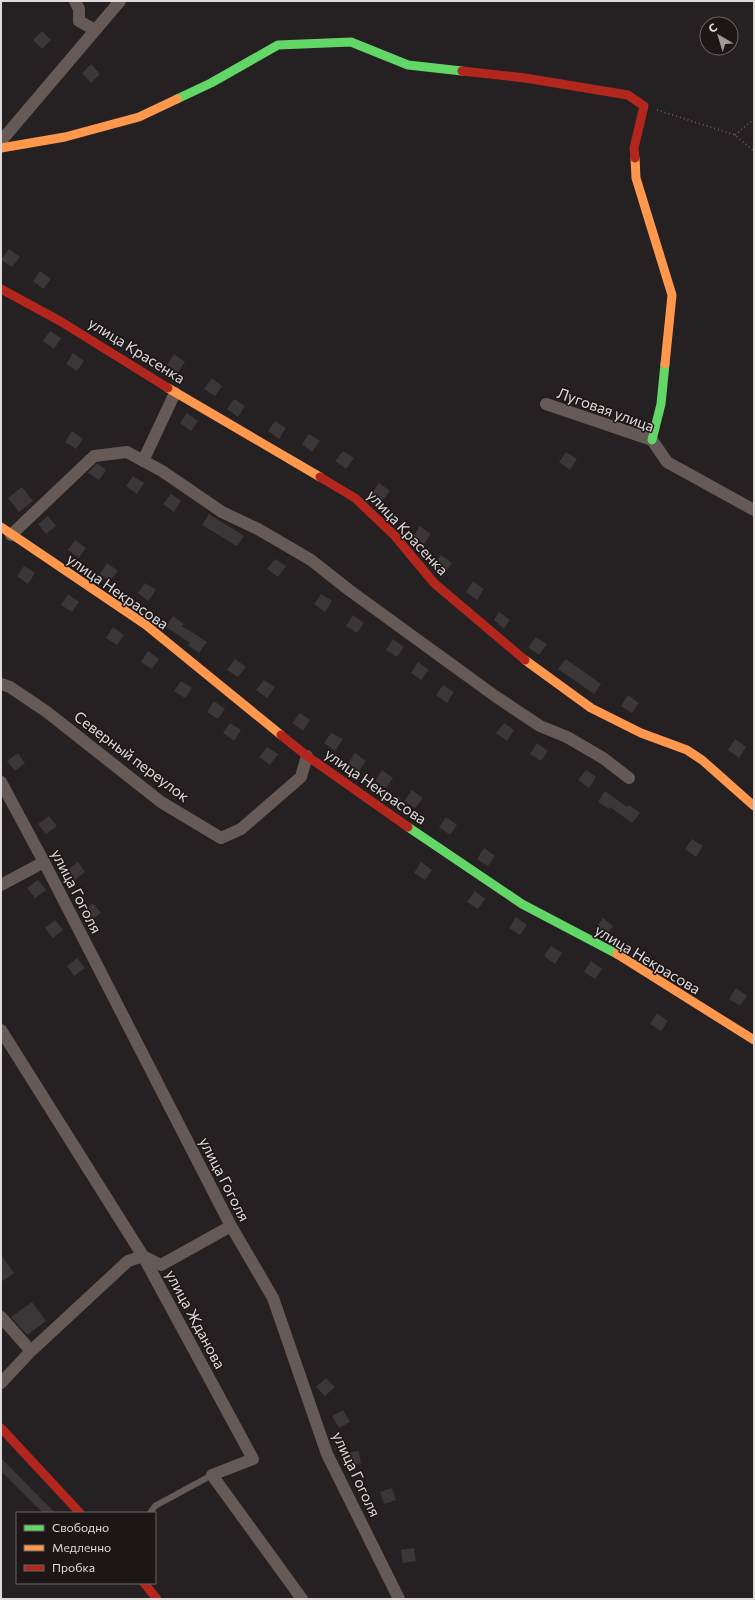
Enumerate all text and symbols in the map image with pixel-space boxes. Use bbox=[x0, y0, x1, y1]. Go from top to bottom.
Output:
north arrow bbox=[699, 16, 739, 56]
text: С bbox=[706, 20, 720, 35]
street label: улица Красенка bbox=[86, 313, 188, 387]
street label: Луговая улица bbox=[555, 383, 657, 435]
street label: улица Красенка bbox=[364, 486, 452, 578]
street label: улица Некрасова bbox=[64, 549, 172, 633]
street label: Северный переулок bbox=[71, 707, 193, 805]
street label: улица Некрасова bbox=[322, 744, 430, 828]
street label: улица Гоголя bbox=[48, 846, 106, 936]
street label: улица Некрасова bbox=[592, 920, 704, 998]
street label: улица Гоголя bbox=[196, 1134, 254, 1224]
street label: улица Жданова bbox=[162, 1267, 230, 1371]
street label: улица Гоголя bbox=[329, 1428, 385, 1520]
legend bbox=[16, 1512, 156, 1584]
text: Свободно bbox=[52, 1520, 109, 1534]
text: Медленно bbox=[52, 1540, 111, 1554]
text: Пробка bbox=[52, 1560, 95, 1574]

